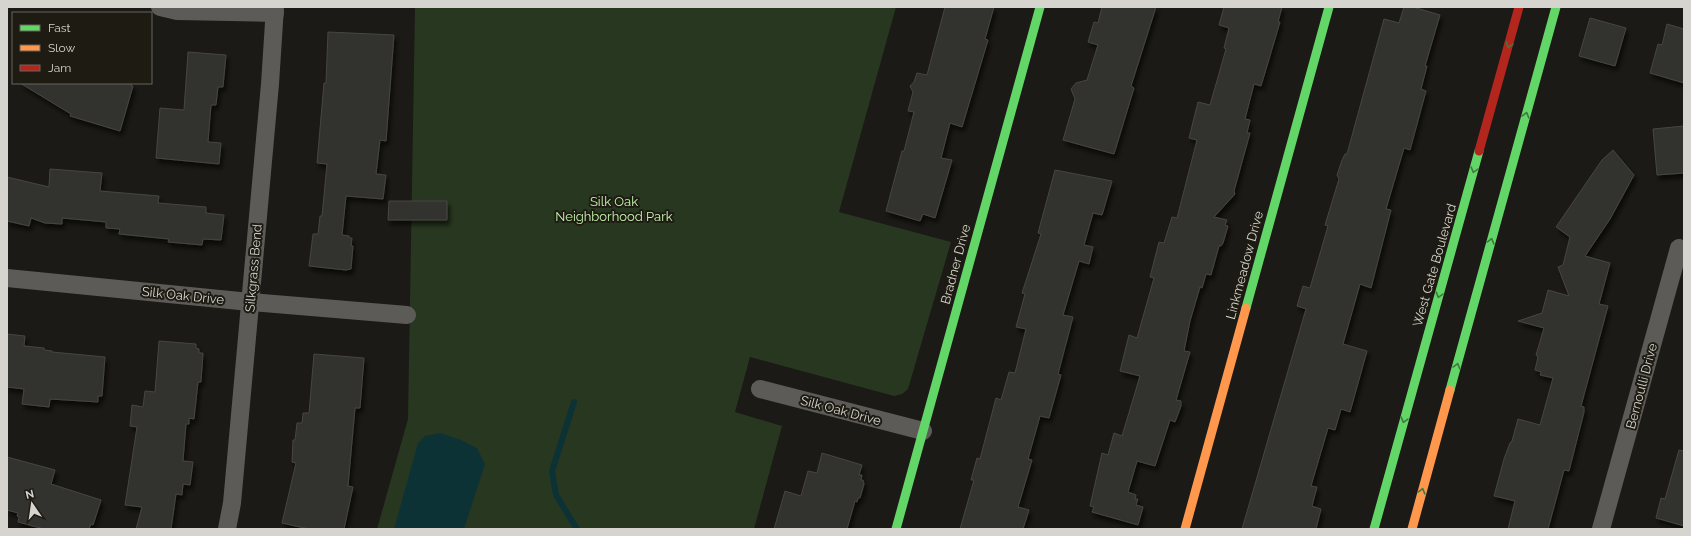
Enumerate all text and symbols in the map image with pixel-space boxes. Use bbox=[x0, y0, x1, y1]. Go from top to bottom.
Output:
legend bbox=[12, 12, 152, 84]
text: Fast bbox=[48, 21, 71, 35]
text: Slow bbox=[48, 41, 75, 55]
one-way arrow bbox=[1505, 41, 1514, 48]
text: Jam bbox=[48, 61, 71, 75]
one-way arrow bbox=[1521, 112, 1530, 119]
one-way arrow bbox=[1470, 166, 1479, 173]
park label: Silk Oak Neighborhood Park bbox=[555, 194, 673, 224]
street label: West Gate Boulevard bbox=[1410, 202, 1459, 328]
street label: Linkmeadow Drive bbox=[1223, 209, 1266, 321]
street label: Bradner Drive bbox=[938, 222, 973, 306]
street label: Silkgrass Bend bbox=[242, 223, 265, 313]
one-way arrow bbox=[1486, 238, 1495, 245]
street label: Silk Oak Drive bbox=[141, 284, 225, 307]
one-way arrow bbox=[1435, 291, 1444, 298]
street label: Bernoulli Drive bbox=[1623, 341, 1660, 431]
one-way arrow bbox=[1452, 363, 1461, 370]
street label: Silk Oak Drive bbox=[799, 393, 883, 428]
one-way arrow bbox=[1400, 417, 1409, 424]
north arrow bbox=[12, 484, 52, 524]
text: N bbox=[24, 487, 35, 502]
one-way arrow bbox=[1417, 488, 1426, 495]

